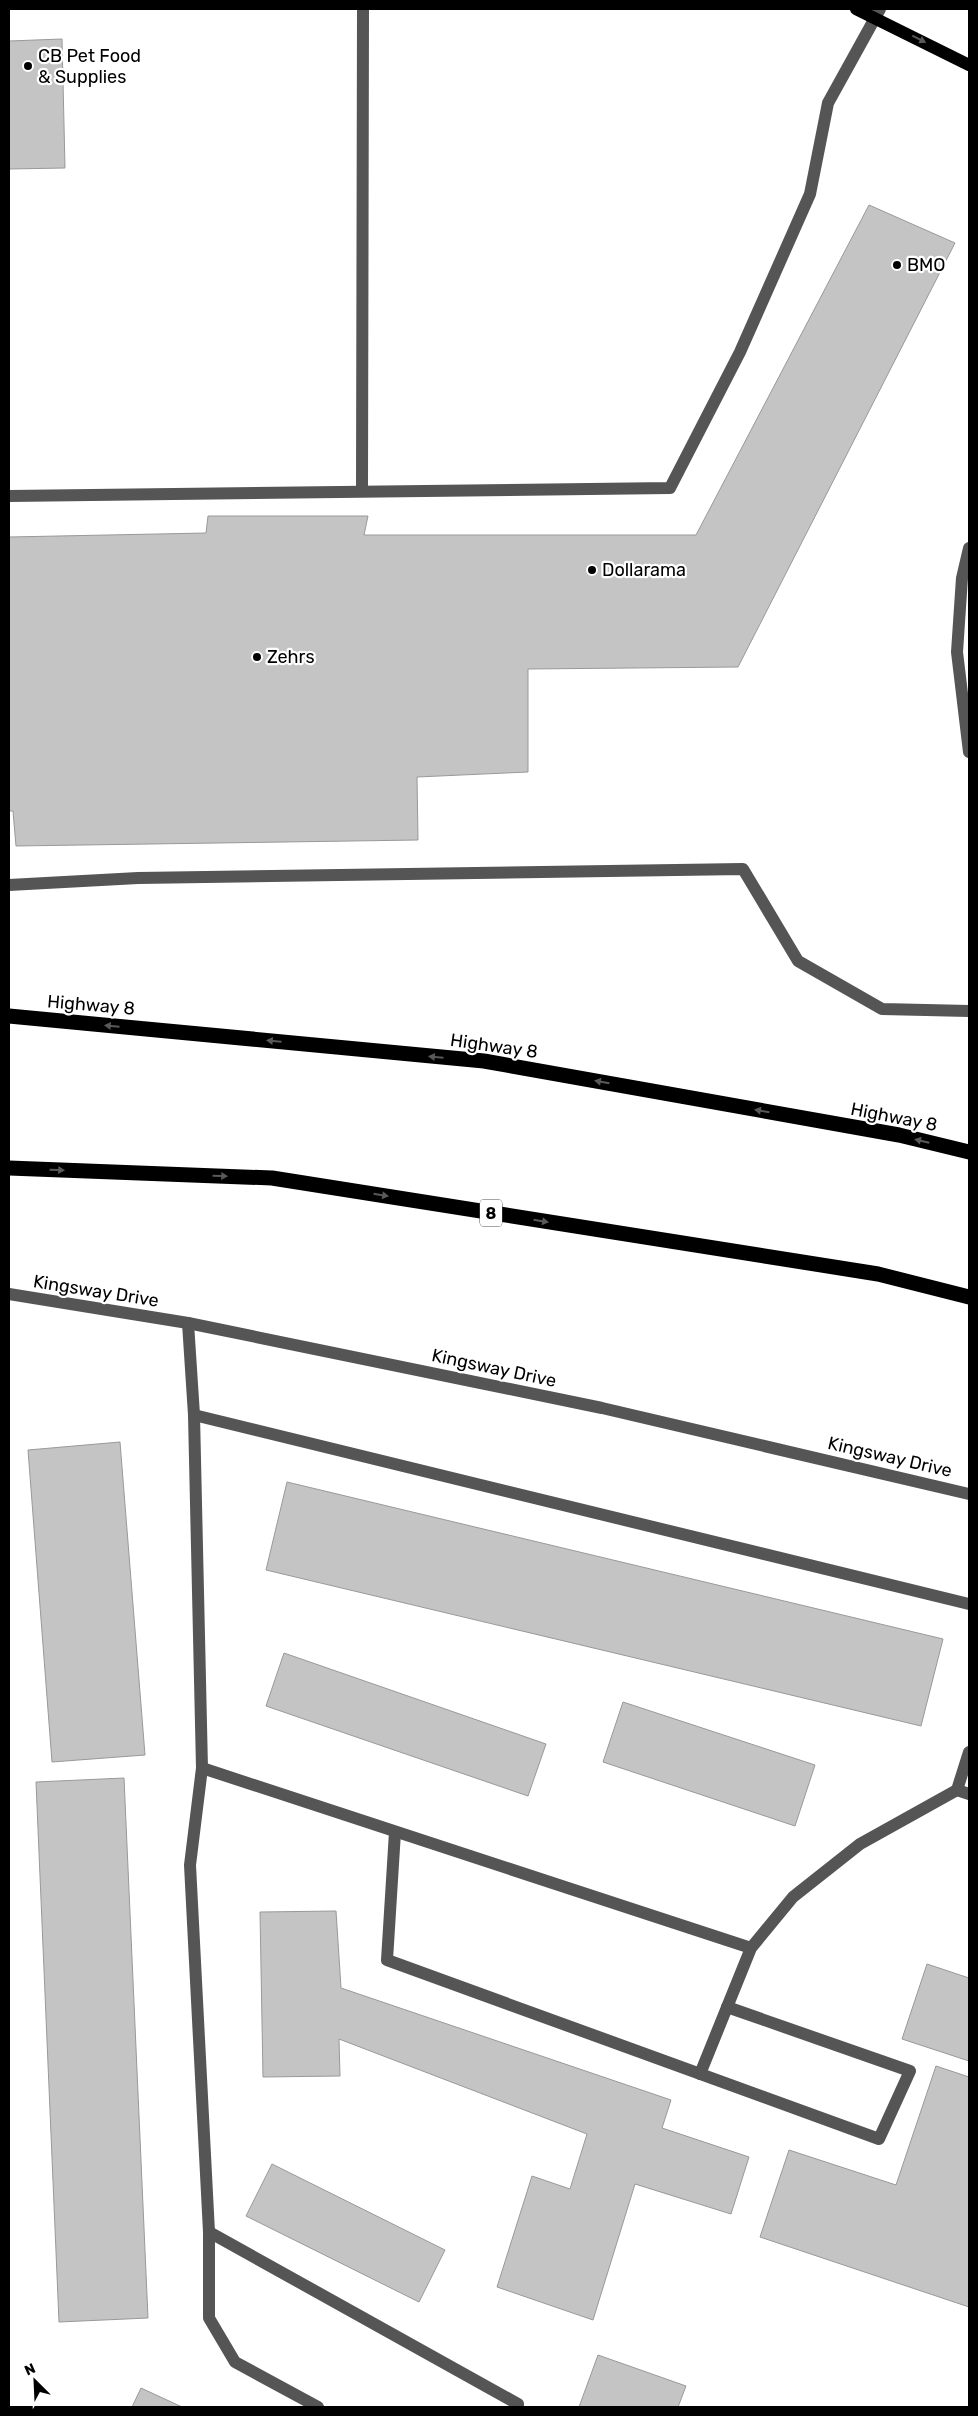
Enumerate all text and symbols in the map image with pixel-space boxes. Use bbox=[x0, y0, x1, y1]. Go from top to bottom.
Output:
one-way arrow bbox=[912, 35, 926, 43]
place label: CB Pet Food & Supplies bbox=[38, 45, 141, 88]
marker: CB Pet Food & Supplies bbox=[22, 60, 34, 72]
place label: BMO bbox=[907, 254, 946, 276]
marker: BMO bbox=[891, 259, 903, 271]
place label: Dollarama bbox=[602, 559, 686, 581]
marker: Dollarama bbox=[586, 564, 598, 576]
place label: Zehrs bbox=[267, 646, 315, 668]
marker: Zehrs bbox=[251, 651, 263, 663]
street label: Highway 8 bbox=[46, 990, 136, 1020]
one-way arrow bbox=[104, 1022, 120, 1030]
street label: Highway 8 bbox=[449, 1029, 539, 1063]
one-way arrow bbox=[266, 1037, 282, 1045]
one-way arrow bbox=[427, 1052, 443, 1060]
one-way arrow bbox=[594, 1078, 610, 1086]
street label: Highway 8 bbox=[849, 1098, 939, 1136]
one-way arrow bbox=[754, 1107, 770, 1115]
one-way arrow bbox=[914, 1137, 929, 1145]
one-way arrow bbox=[50, 1166, 66, 1174]
one-way arrow bbox=[212, 1172, 228, 1180]
one-way arrow bbox=[373, 1192, 389, 1200]
road number: 8 bbox=[480, 1200, 502, 1226]
one-way arrow bbox=[534, 1217, 550, 1225]
street label: Kingsway Drive bbox=[32, 1270, 160, 1312]
street label: Kingsway Drive bbox=[430, 1344, 558, 1392]
street label: Kingsway Drive bbox=[826, 1432, 954, 1482]
north arrow bbox=[10, 2356, 60, 2406]
text: N bbox=[22, 2360, 38, 2379]

